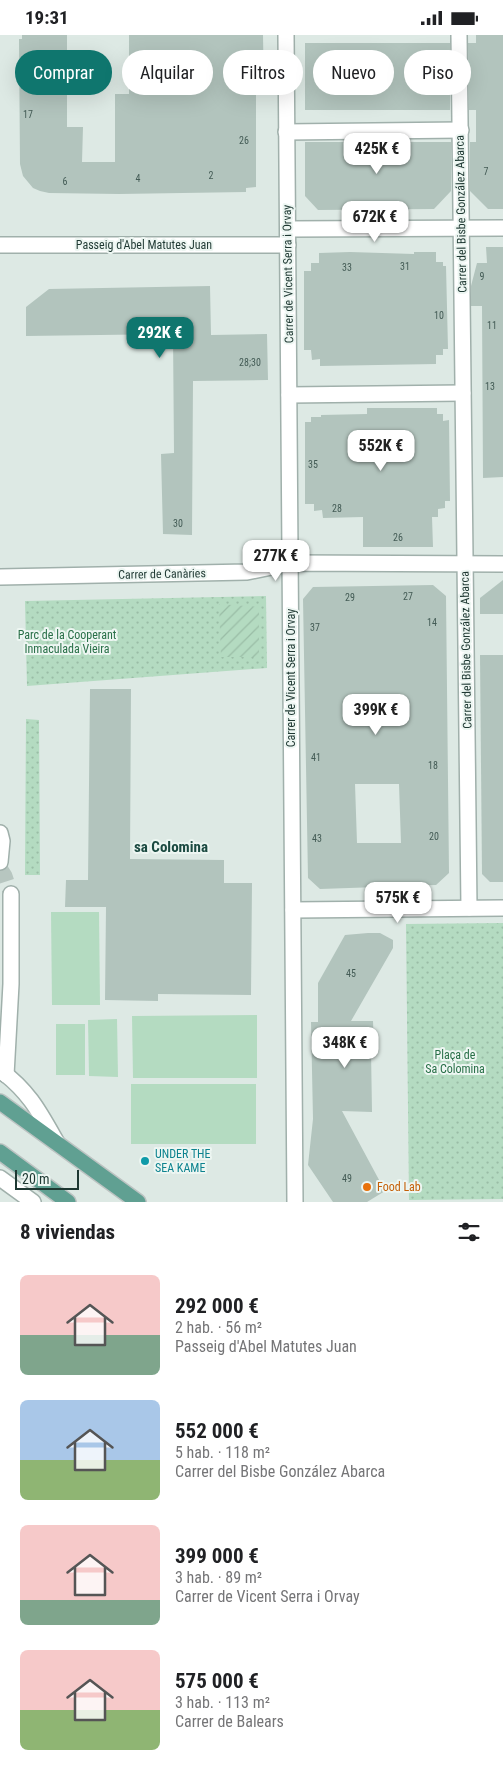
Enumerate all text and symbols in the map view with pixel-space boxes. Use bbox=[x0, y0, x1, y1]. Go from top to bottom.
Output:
text: 19:31 bbox=[25, 6, 69, 29]
chip: Comprar bbox=[15, 50, 112, 95]
chip: Alquilar bbox=[122, 50, 213, 95]
chip: Filtros bbox=[223, 50, 303, 95]
chip: Nuevo bbox=[313, 50, 394, 95]
chip: Piso bbox=[404, 50, 471, 95]
house number: 17 bbox=[23, 109, 33, 120]
pin: 425K € bbox=[336, 133, 418, 175]
house number: 26 bbox=[239, 135, 249, 146]
street label: Carrer del Bisbe González Abarca bbox=[453, 135, 469, 293]
text: 425K € bbox=[355, 139, 399, 158]
house number: 7 bbox=[484, 166, 489, 177]
house number: 2 bbox=[209, 170, 214, 181]
house number: 4 bbox=[136, 173, 141, 184]
house number: 6 bbox=[63, 176, 68, 187]
pin: 672K € bbox=[334, 201, 416, 243]
street label: Carrer de Vicent Serra i Orvay bbox=[280, 205, 296, 343]
text: 672K € bbox=[353, 207, 397, 226]
street label: Passeig d'Abel Matutes Juan bbox=[76, 238, 212, 252]
house number: 31 bbox=[400, 261, 410, 272]
house number: 33 bbox=[342, 262, 352, 273]
house number: 9 bbox=[480, 271, 485, 282]
house number: 10 bbox=[434, 310, 444, 321]
pin: 292K € bbox=[119, 317, 201, 359]
house number: 11 bbox=[487, 320, 497, 331]
text: 292K € bbox=[138, 323, 182, 342]
house number: 28;30 bbox=[239, 357, 261, 368]
house number: 13 bbox=[485, 381, 495, 392]
pin: 552K € bbox=[340, 429, 422, 472]
text: 552K € bbox=[359, 436, 403, 455]
house number: 35 bbox=[308, 459, 318, 470]
house number: 28 bbox=[332, 503, 342, 514]
house number: 30 bbox=[173, 518, 183, 529]
house number: 26 bbox=[393, 532, 403, 543]
pin: 277K € bbox=[235, 539, 317, 582]
text: 277K € bbox=[254, 546, 298, 565]
street label: Carrer de Canàries bbox=[118, 566, 206, 582]
street label: Carrer del Bisbe González Abarca bbox=[458, 571, 474, 729]
house number: 27 bbox=[403, 591, 413, 602]
house number: 29 bbox=[345, 592, 355, 603]
street label: Carrer de Vicent Serra i Orvay bbox=[284, 609, 298, 747]
house number: 14 bbox=[427, 617, 437, 628]
house number: 37 bbox=[310, 622, 320, 633]
park label: Parc de la Cooperant Inmaculada Vieira bbox=[18, 628, 117, 656]
pin: 399K € bbox=[335, 693, 417, 736]
text: 399K € bbox=[354, 700, 398, 719]
house number: 41 bbox=[311, 752, 321, 763]
house number: 18 bbox=[428, 760, 438, 771]
house number: 20 bbox=[429, 831, 439, 842]
house number: 43 bbox=[312, 833, 322, 844]
district label: sa Colomina bbox=[134, 838, 208, 856]
pin: 575K € bbox=[357, 881, 439, 924]
text: 575K € bbox=[376, 888, 420, 907]
house number: 45 bbox=[346, 968, 356, 979]
pin: 348K € bbox=[304, 1027, 386, 1069]
text: 348K € bbox=[323, 1033, 367, 1052]
park label: Plaça de Sa Colomina bbox=[425, 1048, 485, 1076]
place label: UNDER THE SEA KAME bbox=[155, 1147, 211, 1175]
marker: UNDER THE SEA KAME bbox=[139, 1155, 151, 1167]
scale bar bbox=[15, 1167, 79, 1190]
text: 20 m bbox=[22, 1171, 50, 1187]
house number: 49 bbox=[342, 1173, 352, 1184]
place label: Food Lab bbox=[377, 1180, 421, 1194]
marker: Food Lab bbox=[361, 1181, 373, 1193]
icon: filters bbox=[455, 1218, 483, 1246]
text: 8 viviendas bbox=[20, 1220, 115, 1244]
text: 292 000 € bbox=[175, 1294, 259, 1318]
icon: home bbox=[60, 1295, 120, 1355]
text: 2 hab. · 56 m² bbox=[175, 1318, 262, 1337]
text: Passeig d'Abel Matutes Juan bbox=[175, 1337, 357, 1356]
text: 552 000 € bbox=[175, 1419, 259, 1443]
icon: home bbox=[60, 1420, 120, 1480]
text: 5 hab. · 118 m² bbox=[175, 1443, 270, 1462]
text: Carrer del Bisbe González Abarca bbox=[175, 1462, 385, 1481]
text: 399 000 € bbox=[175, 1544, 259, 1568]
icon: home bbox=[60, 1545, 120, 1605]
text: 3 hab. · 89 m² bbox=[175, 1568, 262, 1587]
text: Carrer de Vicent Serra i Orvay bbox=[175, 1587, 360, 1606]
text: 575 000 € bbox=[175, 1669, 259, 1693]
icon: home bbox=[60, 1670, 120, 1730]
text: 3 hab. · 113 m² bbox=[175, 1693, 270, 1712]
text: Carrer de Balears bbox=[175, 1712, 284, 1731]

